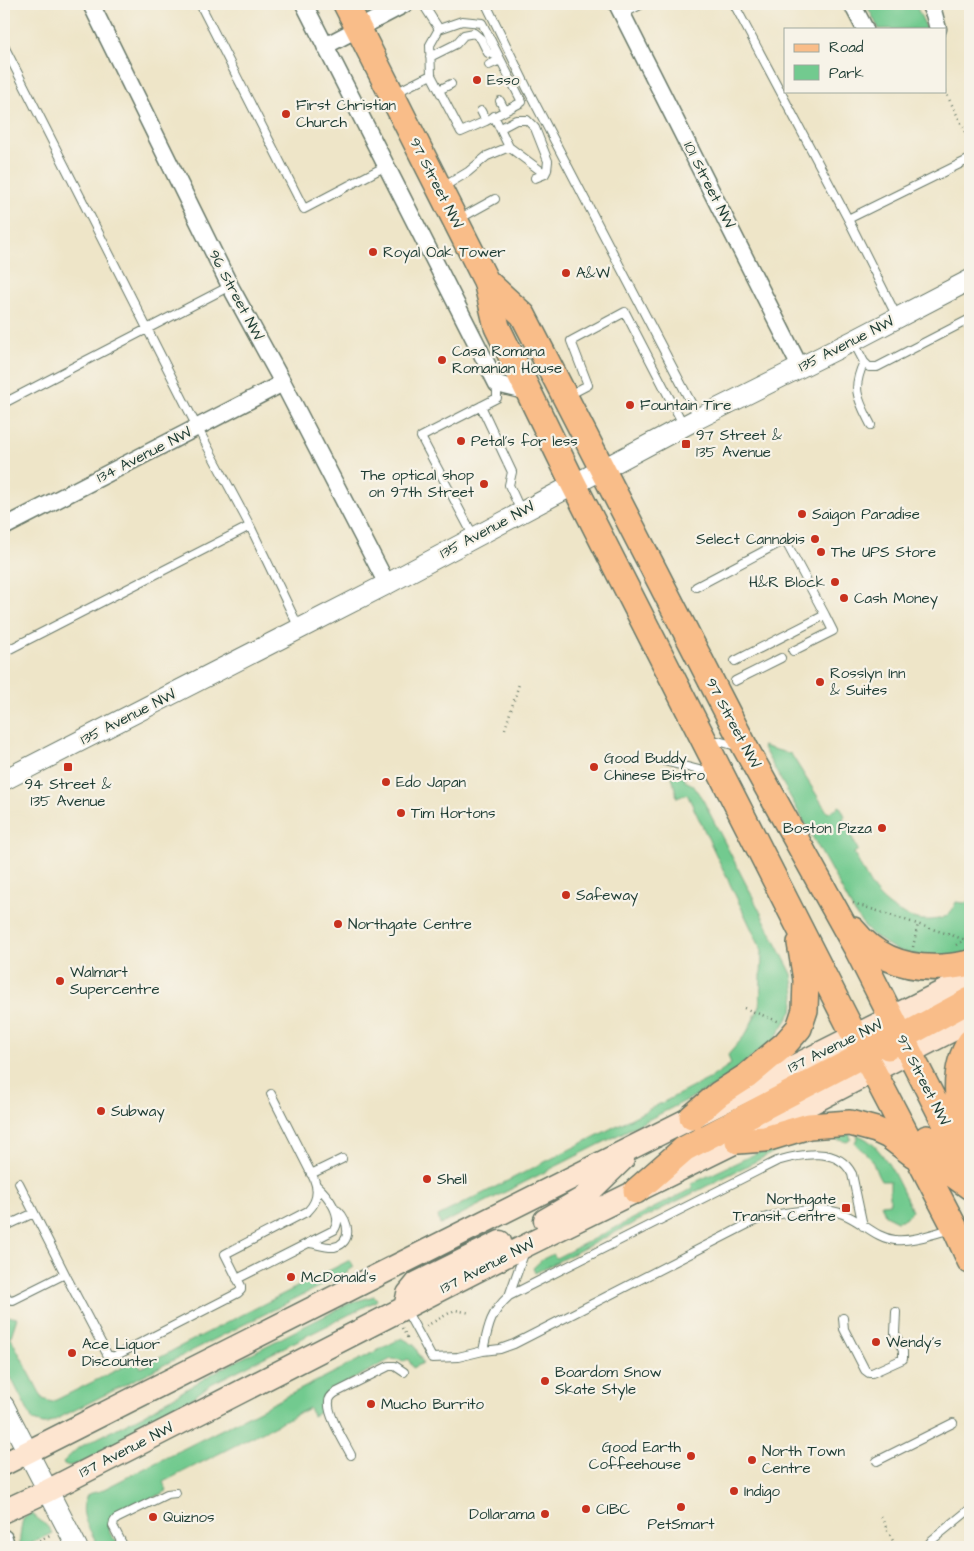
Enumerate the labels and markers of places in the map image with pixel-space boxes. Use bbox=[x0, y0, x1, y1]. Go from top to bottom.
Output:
place label: Esso bbox=[487, 70, 520, 91]
marker: Esso bbox=[471, 74, 483, 86]
place label: First Christian Church bbox=[296, 95, 397, 133]
marker: First Christian Church bbox=[280, 108, 292, 120]
place label: Royal Oak Tower bbox=[383, 242, 506, 264]
marker: Royal Oak Tower bbox=[367, 246, 379, 258]
place label: A&W bbox=[576, 263, 610, 284]
marker: A&W bbox=[560, 267, 572, 279]
place label: Casa Romana Romanian House bbox=[452, 341, 562, 379]
marker: Casa Romana Romanian House bbox=[436, 354, 448, 366]
place label: Fountain Tire bbox=[640, 395, 731, 416]
marker: Fountain Tire bbox=[624, 399, 636, 411]
place label: 97 Street & 135 Avenue bbox=[696, 425, 782, 463]
place label: Petal's for less bbox=[471, 431, 578, 452]
marker: Petal's for less bbox=[455, 435, 467, 447]
marker: 97 Street & 135 Avenue bbox=[680, 438, 692, 450]
place label: The optical shop on 97th Street bbox=[361, 465, 474, 503]
marker: The optical shop on 97th Street bbox=[478, 478, 490, 490]
place label: Saigon Paradise bbox=[812, 504, 920, 526]
marker: Saigon Paradise bbox=[796, 508, 808, 520]
place label: Select Cannabis bbox=[696, 529, 805, 550]
marker: Select Cannabis bbox=[809, 533, 821, 545]
place label: The UPS Store bbox=[831, 542, 936, 563]
marker: The UPS Store bbox=[815, 546, 827, 558]
place label: H&R Block bbox=[749, 572, 825, 593]
marker: H&R Block bbox=[829, 576, 841, 588]
place label: Cash Money bbox=[854, 588, 938, 610]
marker: Cash Money bbox=[838, 592, 850, 604]
place label: Rosslyn Inn & Suites bbox=[830, 663, 906, 701]
marker: Rosslyn Inn & Suites bbox=[814, 676, 826, 688]
place label: Good Buddy Chinese Bistro bbox=[604, 748, 705, 786]
marker: 94 Street & 135 Avenue bbox=[62, 761, 74, 773]
marker: Good Buddy Chinese Bistro bbox=[588, 761, 600, 773]
place label: Edo Japan bbox=[396, 772, 467, 793]
place label: 94 Street & 135 Avenue bbox=[24, 774, 112, 812]
marker: Edo Japan bbox=[380, 776, 392, 788]
place label: Tim Hortons bbox=[411, 803, 496, 824]
marker: Tim Hortons bbox=[395, 807, 407, 819]
place label: Boston Pizza bbox=[783, 818, 872, 839]
marker: Boston Pizza bbox=[876, 822, 888, 834]
place label: Safeway bbox=[576, 885, 638, 907]
marker: Safeway bbox=[560, 889, 572, 901]
place label: Northgate Centre bbox=[348, 914, 472, 936]
marker: Northgate Centre bbox=[332, 918, 344, 930]
place label: Walmart Supercentre bbox=[70, 962, 160, 1000]
marker: Walmart Supercentre bbox=[54, 975, 66, 987]
place label: Subway bbox=[111, 1101, 165, 1123]
marker: Subway bbox=[95, 1105, 107, 1117]
place label: Shell bbox=[437, 1169, 467, 1190]
marker: Shell bbox=[421, 1173, 433, 1185]
place label: Northgate Transit Centre bbox=[733, 1189, 836, 1227]
marker: Northgate Transit Centre bbox=[840, 1202, 852, 1214]
place label: McDonald's bbox=[301, 1267, 377, 1288]
marker: McDonald's bbox=[285, 1271, 297, 1283]
place label: Wendy's bbox=[886, 1332, 942, 1354]
place label: Ace Liquor Discounter bbox=[82, 1334, 160, 1372]
marker: Wendy's bbox=[870, 1336, 882, 1348]
marker: Ace Liquor Discounter bbox=[66, 1347, 78, 1359]
place label: Boardom Snow Skate Style bbox=[555, 1362, 662, 1401]
marker: Boardom Snow Skate Style bbox=[539, 1375, 551, 1387]
place label: Mucho Burrito bbox=[381, 1394, 485, 1415]
marker: Mucho Burrito bbox=[365, 1398, 377, 1410]
place label: Good Earth Coffeehouse bbox=[589, 1437, 682, 1475]
place label: North Town Centre bbox=[762, 1441, 846, 1479]
marker: Good Earth Coffeehouse bbox=[685, 1450, 697, 1462]
marker: North Town Centre bbox=[746, 1454, 758, 1466]
place label: Indigo bbox=[744, 1481, 780, 1503]
marker: Indigo bbox=[728, 1485, 740, 1497]
place label: CIBC bbox=[596, 1499, 631, 1520]
marker: PetSmart bbox=[675, 1501, 687, 1513]
marker: CIBC bbox=[580, 1503, 592, 1515]
place label: Dollarama bbox=[469, 1504, 535, 1525]
place label: Quiznos bbox=[163, 1507, 215, 1528]
marker: Dollarama bbox=[539, 1508, 551, 1520]
marker: Quiznos bbox=[147, 1511, 159, 1523]
place label: PetSmart bbox=[647, 1514, 715, 1535]

